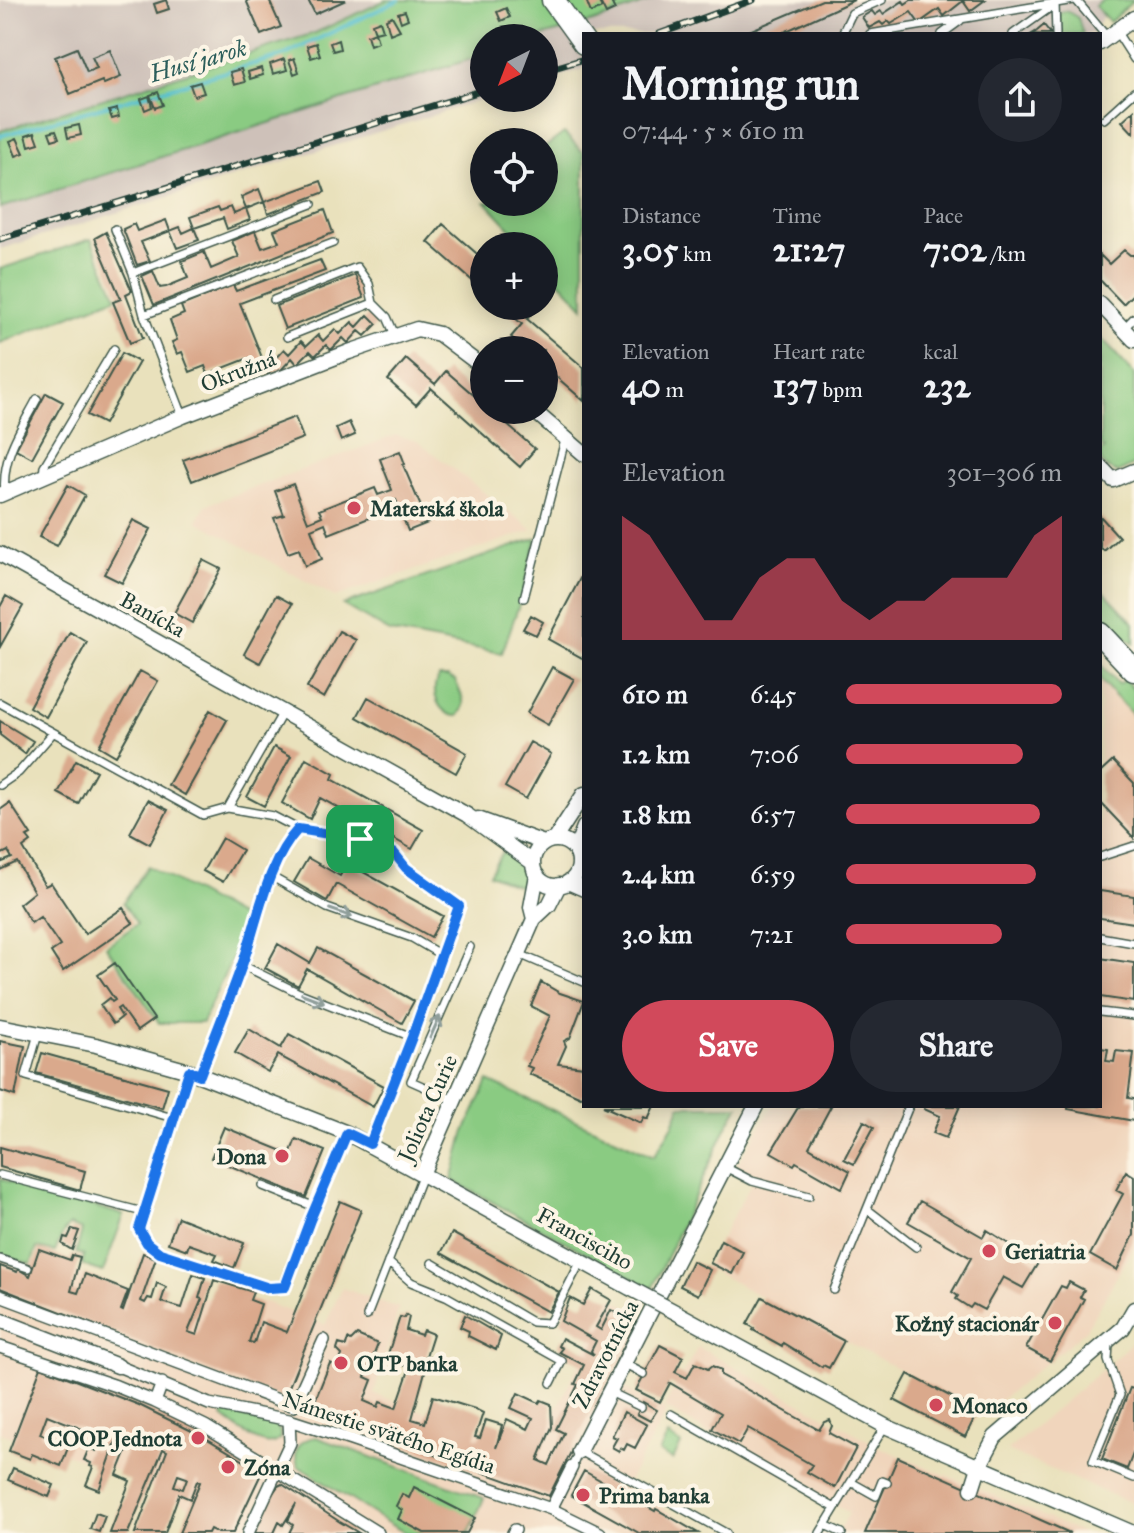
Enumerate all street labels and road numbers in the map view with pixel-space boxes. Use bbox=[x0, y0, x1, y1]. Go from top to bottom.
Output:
street label: Okružná bbox=[197, 345, 280, 398]
street label: Banícka bbox=[115, 586, 191, 644]
street label: Joliota Curie bbox=[391, 1050, 463, 1168]
street label: Francisciho bbox=[532, 1201, 637, 1276]
street label: Zdravotnícka bbox=[567, 1295, 645, 1413]
street label: Námestie svätého Egídia bbox=[279, 1385, 499, 1480]

